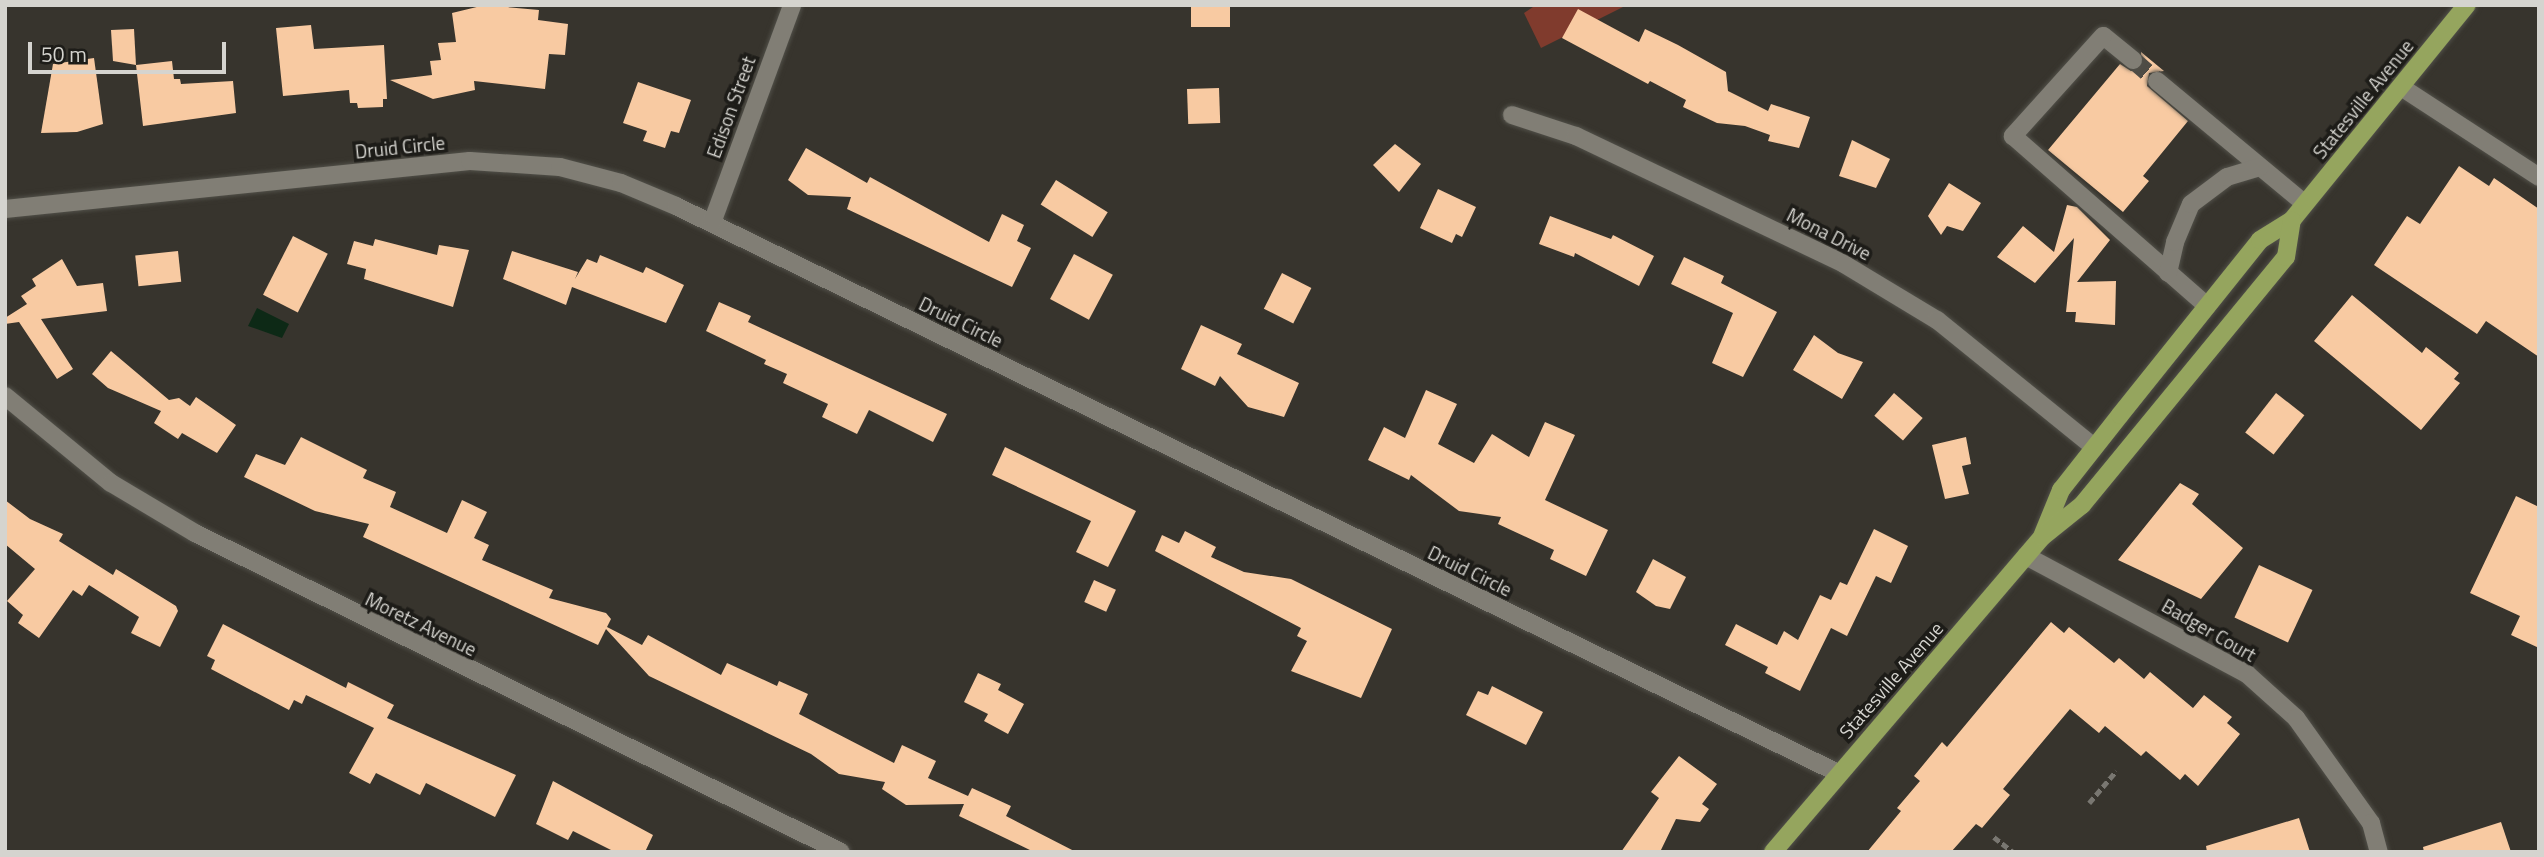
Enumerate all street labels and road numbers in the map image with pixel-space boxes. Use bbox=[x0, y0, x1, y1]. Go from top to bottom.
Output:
street label: Statesville Avenue bbox=[2308, 35, 2418, 163]
street label: Edison Street bbox=[702, 53, 760, 161]
street label: Druid Circle bbox=[354, 131, 446, 163]
street label: Mona Drive bbox=[1783, 203, 1875, 265]
street label: Druid Circle bbox=[915, 292, 1007, 352]
street label: Druid Circle bbox=[1424, 541, 1516, 601]
street label: Moretz Avenue bbox=[362, 587, 480, 661]
street label: Badger Court bbox=[2158, 594, 2260, 666]
street label: Statesville Avenue bbox=[1834, 617, 1948, 743]

